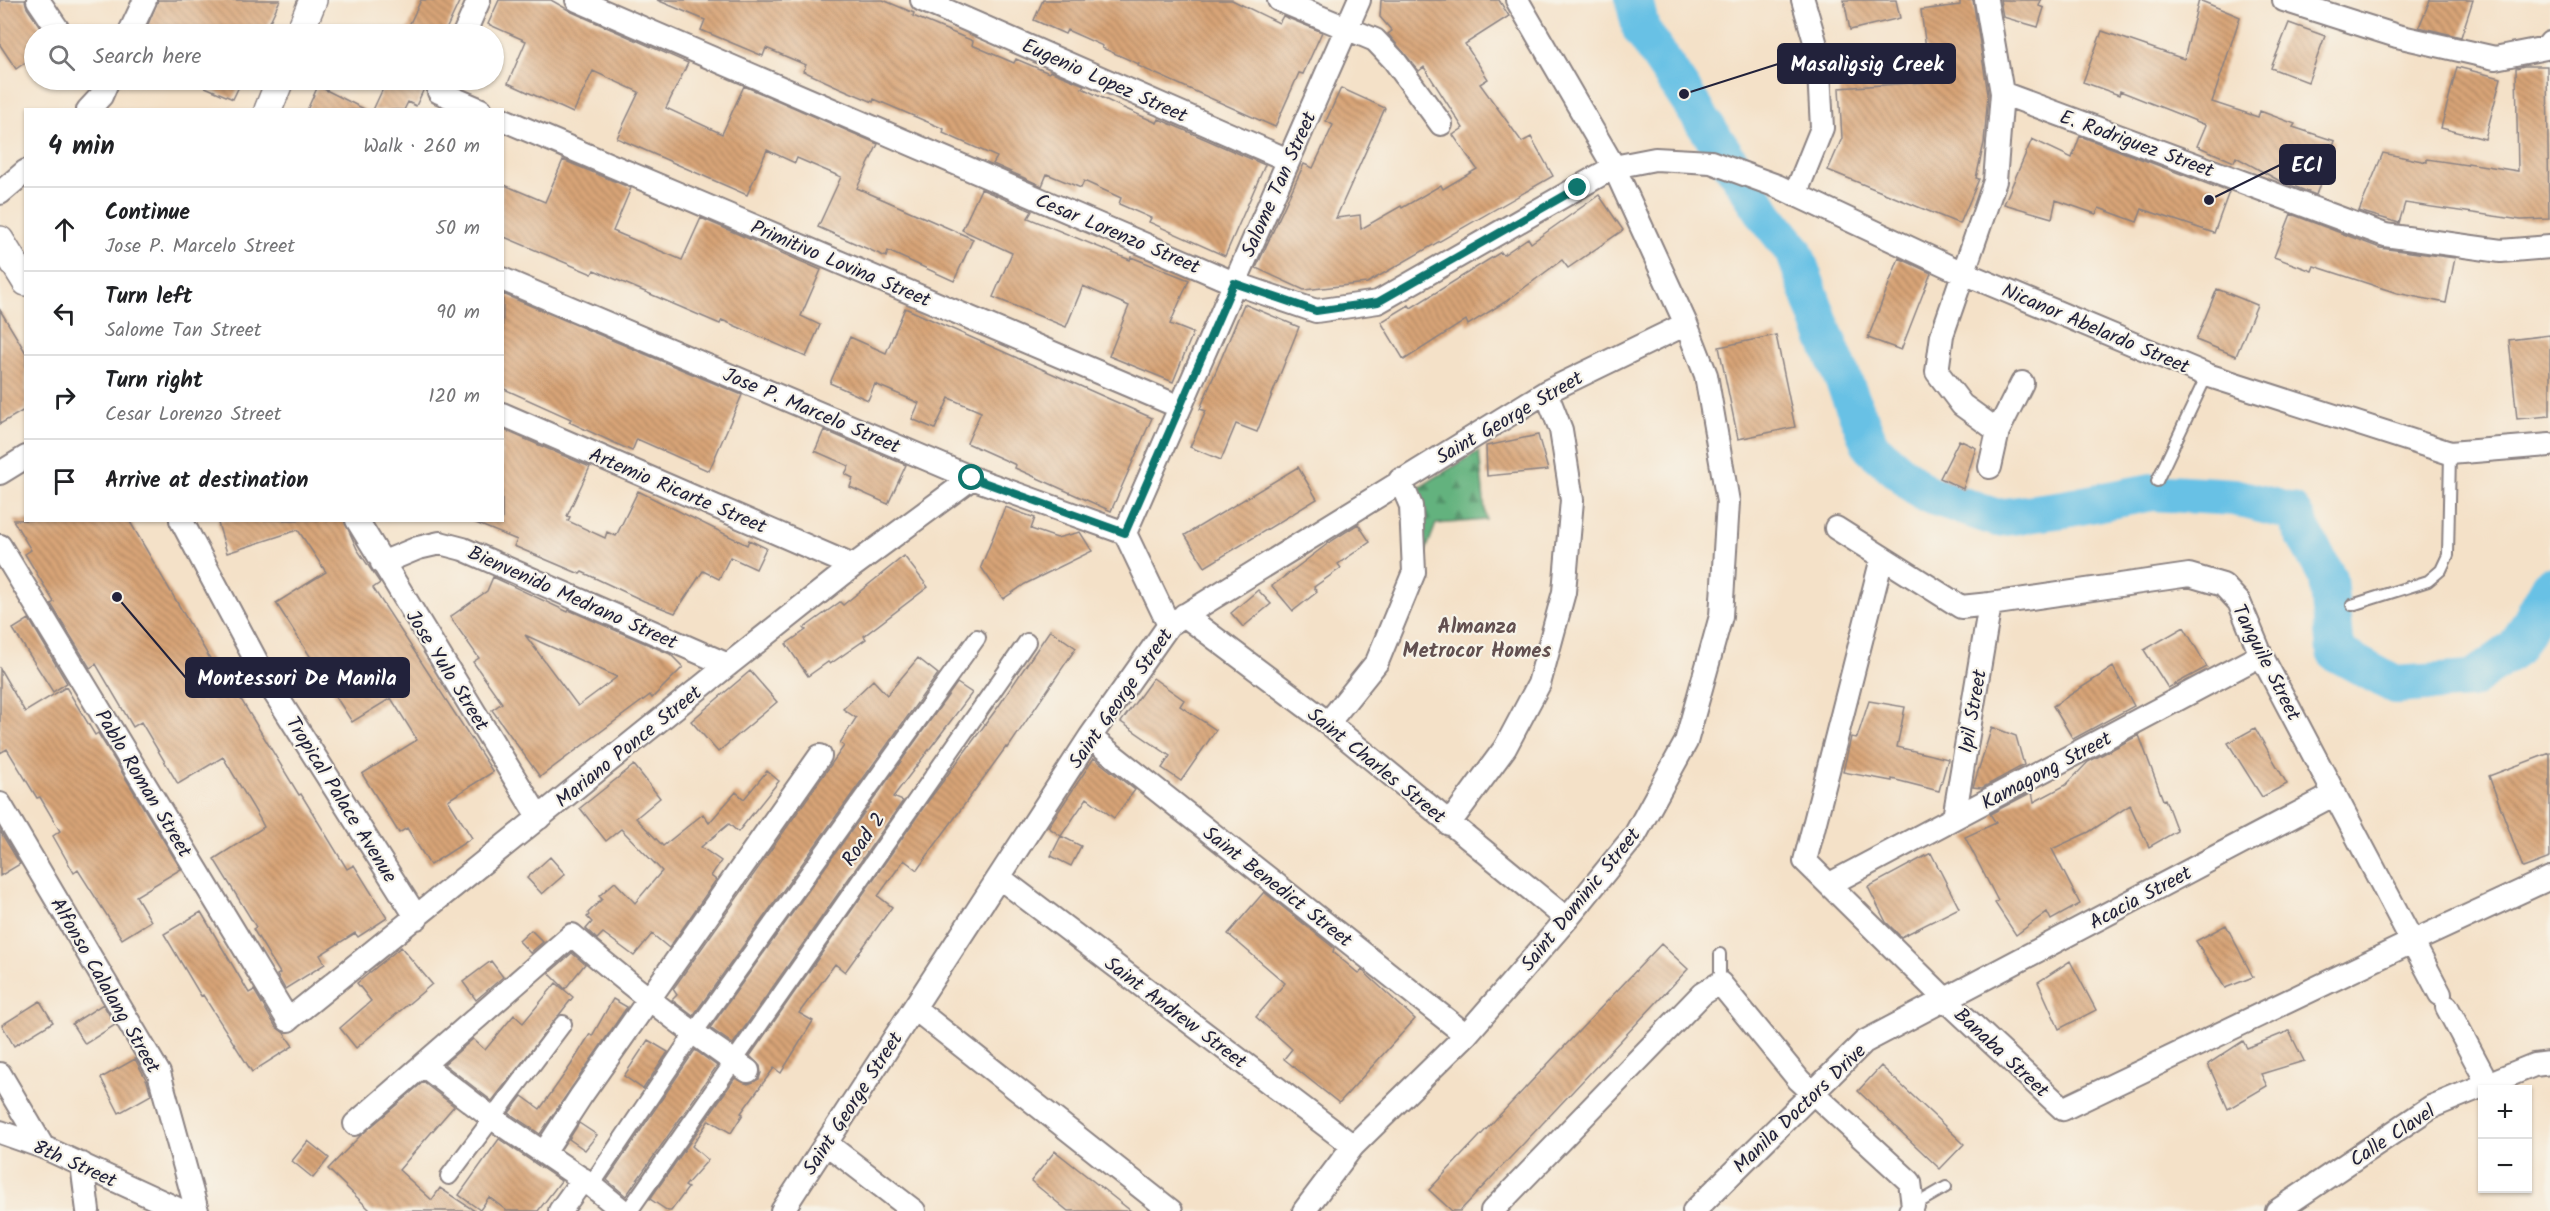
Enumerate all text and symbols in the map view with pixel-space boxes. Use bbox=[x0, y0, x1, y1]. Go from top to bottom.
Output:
search box bbox=[24, 24, 504, 90]
street label: Eugenio Lopez Street bbox=[1016, 31, 1192, 133]
text: Search here bbox=[93, 40, 201, 75]
icon: search bbox=[45, 41, 78, 74]
callout: Masaligsig Creek bbox=[1778, 44, 1955, 83]
text: Masaligsig Creek bbox=[1790, 49, 1944, 82]
street label: E. Rodriguez Street bbox=[2055, 102, 2218, 188]
street label: Salome Tan Street bbox=[1233, 107, 1326, 263]
text: 4 min bbox=[48, 126, 115, 168]
text: Walk · 260 m bbox=[363, 131, 480, 163]
callout: ECI bbox=[2280, 145, 2335, 184]
text: ECI bbox=[2291, 150, 2323, 183]
route end bbox=[1564, 174, 1590, 200]
street label: Cesar Lorenzo Street bbox=[1030, 186, 1205, 284]
text: Continue bbox=[105, 196, 190, 231]
street label: Primitivo Lovina Street bbox=[745, 212, 935, 317]
icon: ahead bbox=[48, 213, 81, 246]
text: 50 m bbox=[435, 213, 480, 245]
text: Jose P. Marcelo Street bbox=[105, 231, 295, 263]
street label: Nicanor Abelardo Street bbox=[1996, 276, 2194, 384]
text: Turn left bbox=[105, 280, 192, 315]
icon: left bbox=[48, 297, 81, 330]
text: 90 m bbox=[436, 297, 480, 329]
text: Salome Tan Street bbox=[105, 315, 261, 347]
street label: Jose P. Marcelo Street bbox=[718, 360, 905, 464]
street label: Saint George Street bbox=[1430, 363, 1590, 474]
text: Turn right bbox=[105, 364, 203, 399]
icon: right bbox=[48, 381, 81, 414]
text: 120 m bbox=[428, 381, 480, 413]
text: Cesar Lorenzo Street bbox=[105, 399, 281, 431]
street label: Artemio Ricarte Street bbox=[583, 440, 771, 544]
text: Arrive at destination bbox=[105, 464, 308, 499]
route start bbox=[958, 464, 984, 490]
icon: arrive bbox=[48, 465, 81, 498]
street label: Bienvenido Medrano Street bbox=[462, 538, 682, 660]
street label: Tanguile Street bbox=[2222, 599, 2308, 727]
street label: Jose Yulo Street bbox=[396, 604, 497, 738]
district label: Almanza Metrocor Homes bbox=[1403, 611, 1552, 668]
street label: Saint George Street bbox=[1061, 622, 1182, 776]
callout: Montessori De Manila bbox=[186, 658, 409, 697]
text: Montessori De Manila bbox=[197, 663, 397, 696]
street label: Ipil Street bbox=[1951, 667, 1997, 756]
street label: Mariano Ponce Street bbox=[549, 678, 710, 817]
street label: Saint Charles Street bbox=[1299, 700, 1452, 833]
street label: Pablo Roman Street bbox=[85, 704, 199, 865]
street label: Tropical Palace Avenue bbox=[276, 710, 405, 890]
street label: Kamagong Street bbox=[1976, 724, 2118, 820]
street label: Road 2 bbox=[834, 806, 895, 874]
street label: Saint Benedict Street bbox=[1195, 819, 1359, 957]
street label: Saint Dominic Street bbox=[1513, 821, 1650, 979]
street label: Acacia Street bbox=[2084, 858, 2198, 939]
street label: Alfonso Calalang Street bbox=[41, 892, 168, 1080]
street label: Saint Andrew Street bbox=[1097, 949, 1253, 1078]
street label: Banaba Street bbox=[1946, 1001, 2056, 1107]
street label: Saint George Street bbox=[795, 1026, 912, 1182]
street label: Manila Doctors Drive bbox=[1726, 1037, 1875, 1182]
map controls bbox=[2478, 1085, 2532, 1193]
button: + bbox=[2478, 1085, 2532, 1139]
street label: Calle Clavel bbox=[2344, 1097, 2442, 1176]
street label: 8th Street bbox=[27, 1132, 122, 1198]
button: − bbox=[2478, 1139, 2532, 1193]

